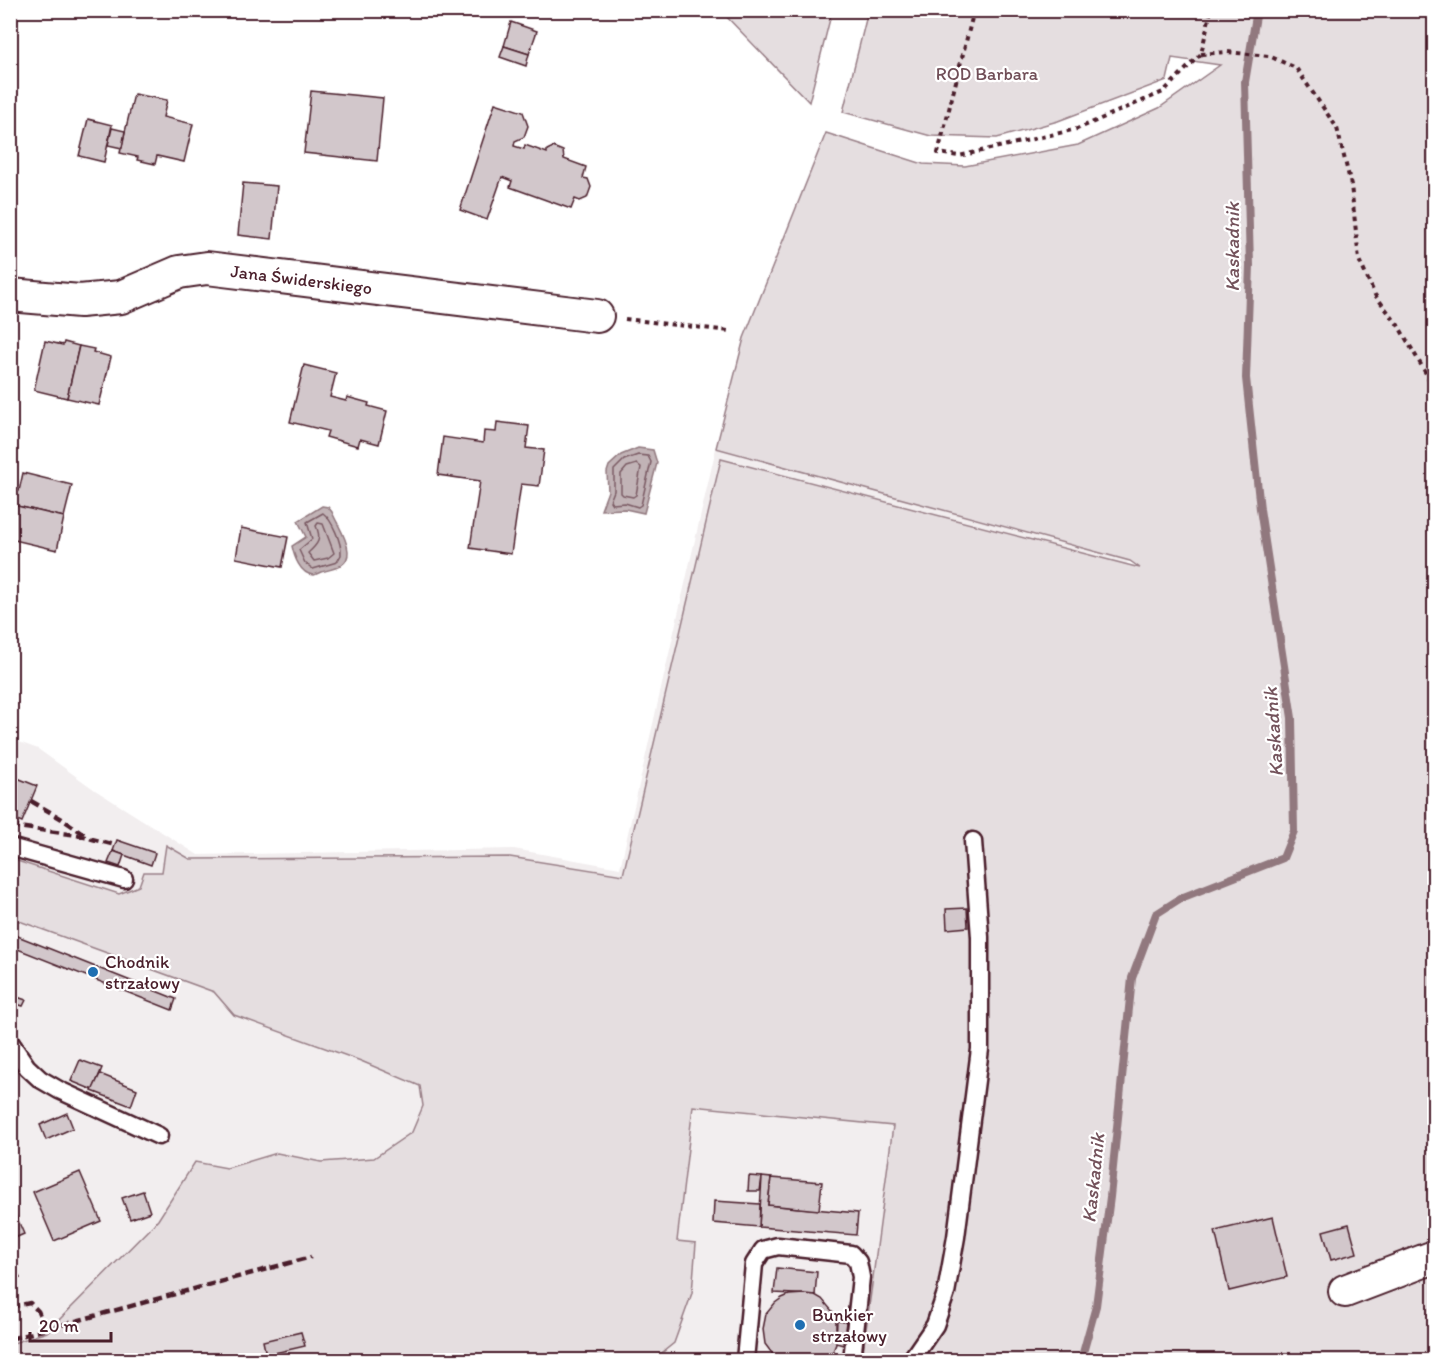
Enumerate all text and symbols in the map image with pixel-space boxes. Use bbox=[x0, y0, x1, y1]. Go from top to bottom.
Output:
park label: ROD Barbara bbox=[936, 63, 1039, 85]
water label: Kaskadnik bbox=[1220, 200, 1244, 292]
street label: Jana Świderskiego bbox=[229, 260, 373, 299]
water label: Kaskadnik bbox=[1258, 685, 1288, 778]
place label: Chodnik strzałowy bbox=[105, 951, 180, 994]
marker: Chodnik strzałowy bbox=[86, 965, 100, 979]
water label: Kaskadnik bbox=[1076, 1130, 1110, 1224]
place label: Bunkier strzałowy bbox=[812, 1304, 887, 1347]
scale bar bbox=[30, 1305, 111, 1343]
text: 20 m bbox=[39, 1315, 79, 1337]
marker: Bunkier strzałowy bbox=[793, 1318, 807, 1332]

